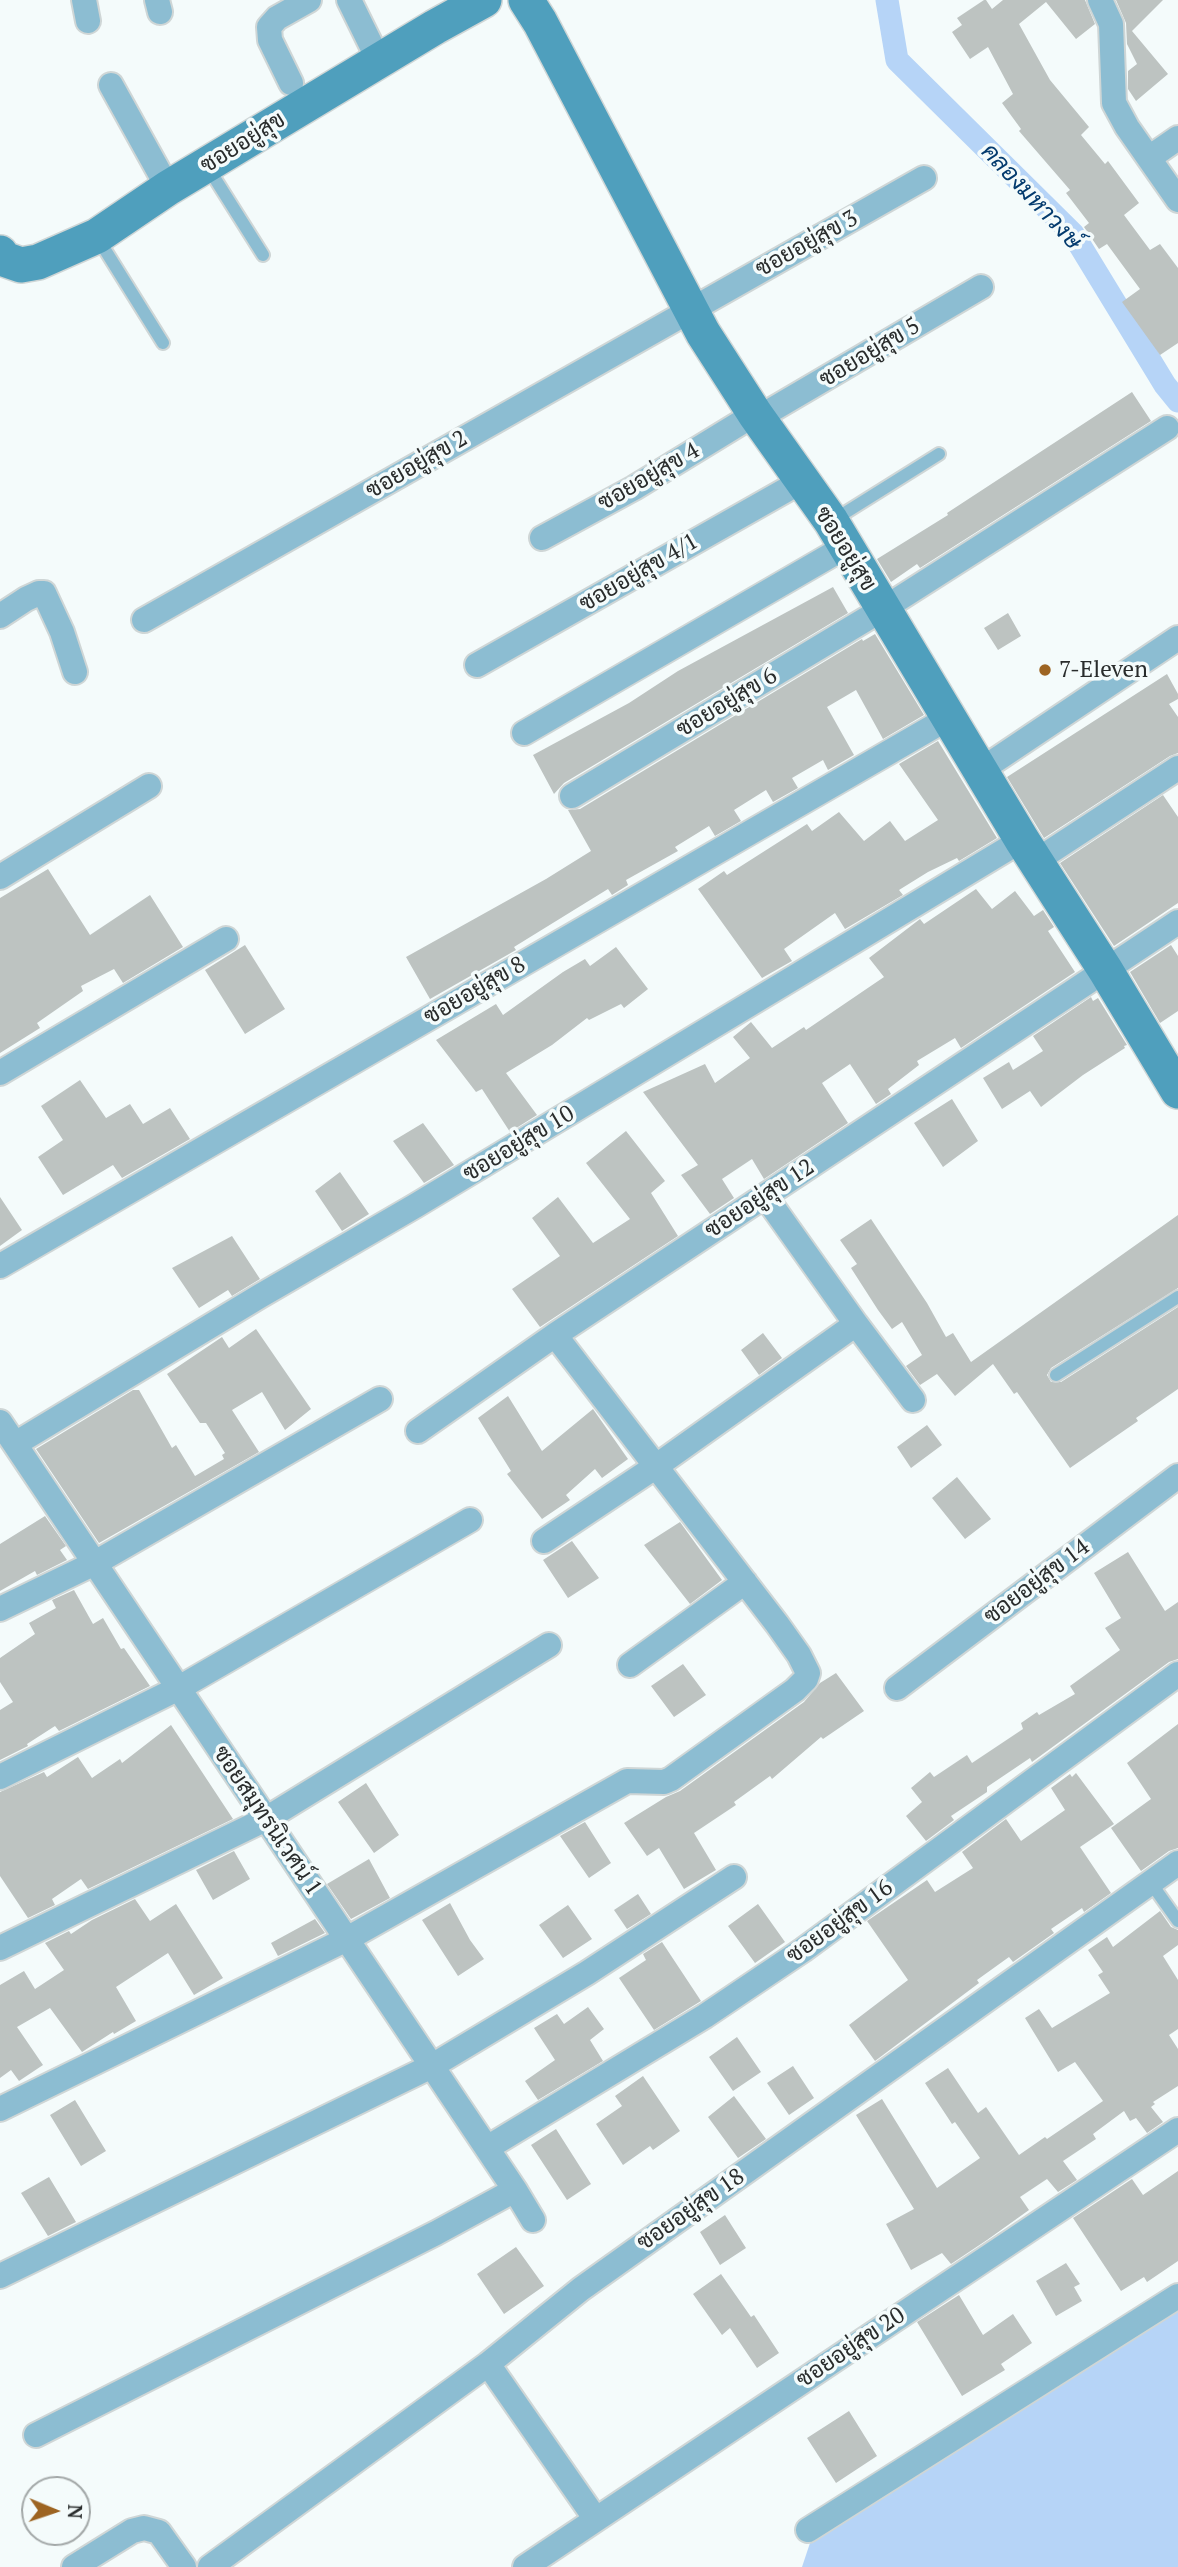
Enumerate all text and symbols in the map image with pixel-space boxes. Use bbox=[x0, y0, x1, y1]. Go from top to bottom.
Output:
street label: ซอยอยู่สุข bbox=[196, 106, 290, 180]
water label: คลองมหาวงษ์ bbox=[975, 138, 1087, 256]
street label: ซอยอยู่สุข 3 bbox=[751, 205, 863, 283]
street label: ซอยอยู่สุข 5 bbox=[815, 312, 925, 394]
street label: ซอยอยู่สุข 2 bbox=[361, 425, 473, 505]
street label: ซอยอยู่สุข 4 bbox=[593, 437, 705, 517]
street label: ซอยอยู่สุข bbox=[808, 502, 882, 596]
street label: ซอยอยู่สุข 4/1 bbox=[575, 528, 703, 618]
place label: 7-Eleven bbox=[1059, 656, 1148, 684]
street label: ซอยอยู่สุข 6 bbox=[672, 662, 782, 744]
marker: 7-Eleven bbox=[1037, 662, 1053, 678]
street label: ซอยอยู่สุข 8 bbox=[419, 951, 531, 1031]
street label: ซอยอยู่สุข 10 bbox=[458, 1100, 580, 1188]
street label: ซอยอยู่สุข 12 bbox=[700, 1153, 820, 1245]
street label: ซอยอยู่สุข 14 bbox=[979, 1533, 1095, 1631]
street label: ซอยสมุทรนิเวศน์ 1 bbox=[207, 1741, 327, 1901]
street label: ซอยอยู่สุข 16 bbox=[781, 1874, 899, 1970]
street label: ซอยอยู่สุข 18 bbox=[632, 2163, 750, 2257]
street label: ซอยอยู่สุข 20 bbox=[792, 2302, 910, 2394]
north arrow bbox=[21, 2476, 91, 2546]
text: N bbox=[63, 2504, 88, 2519]

